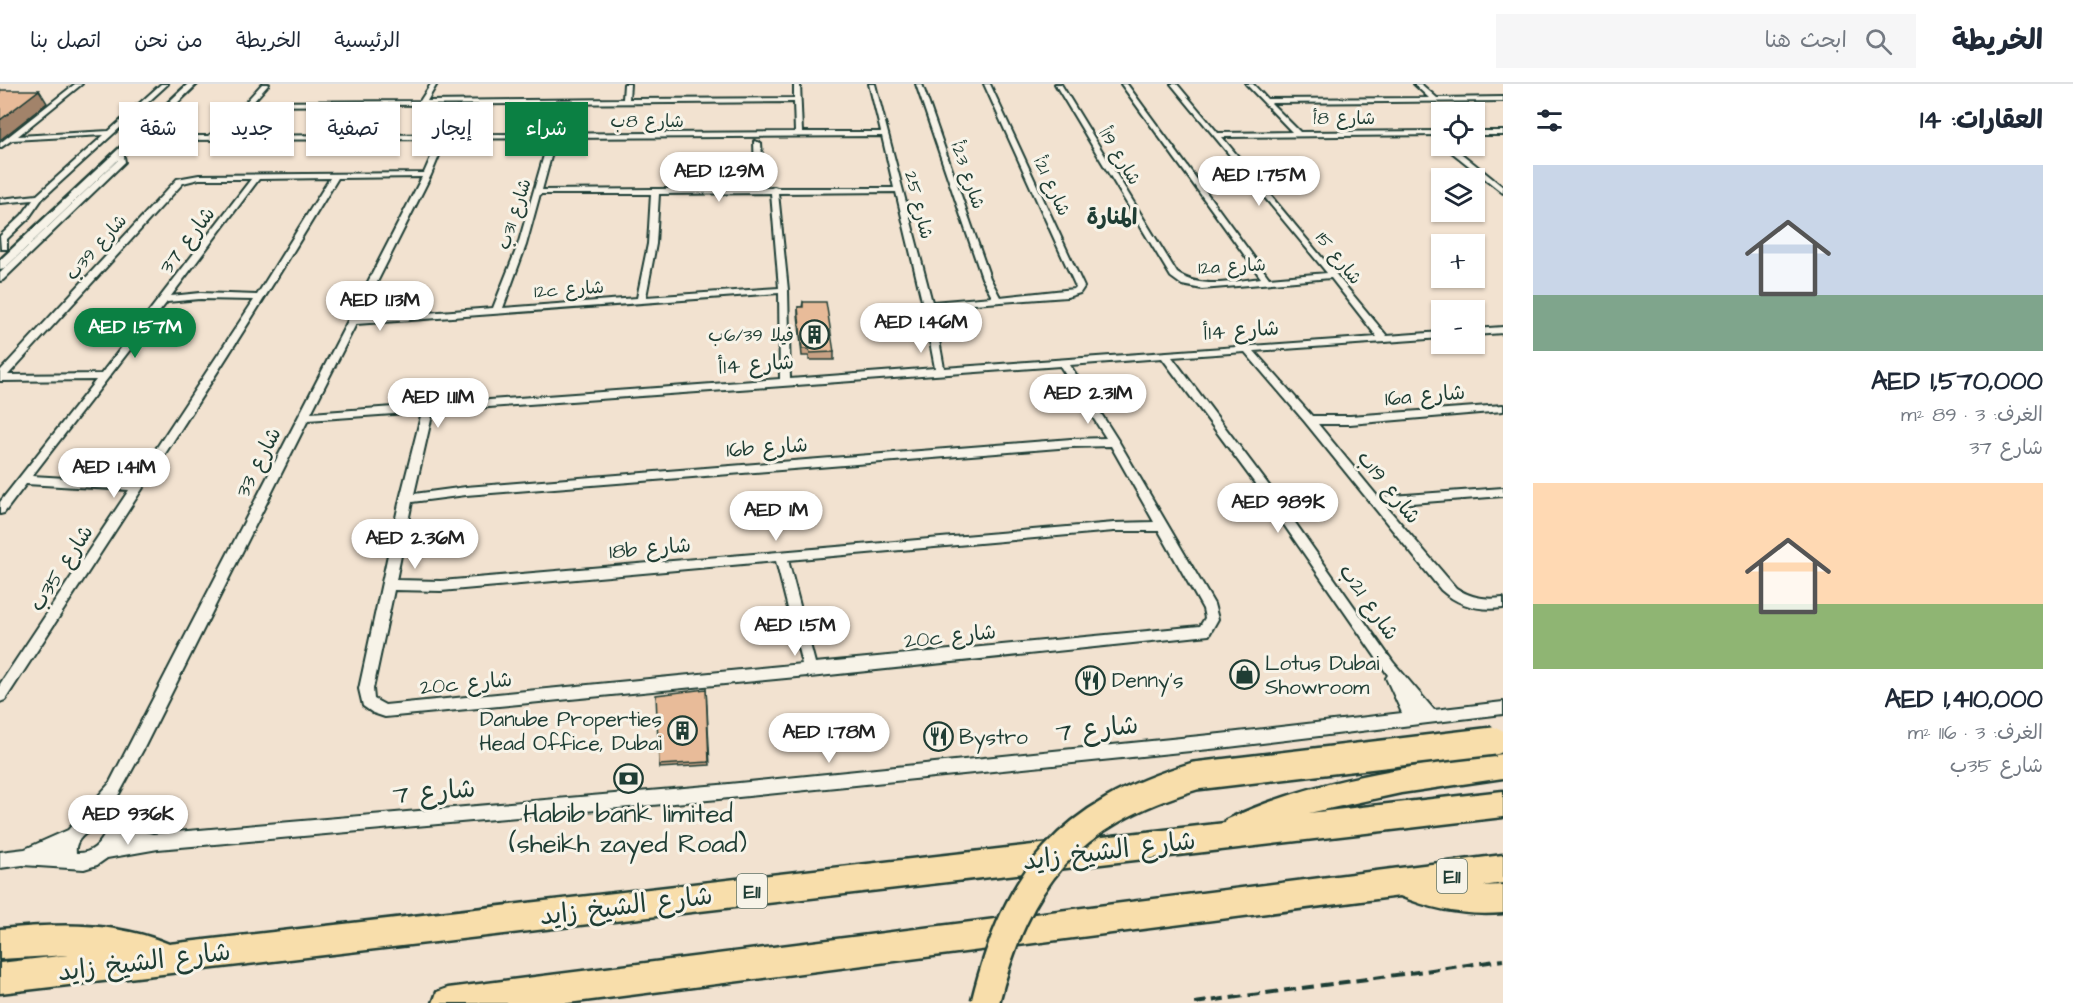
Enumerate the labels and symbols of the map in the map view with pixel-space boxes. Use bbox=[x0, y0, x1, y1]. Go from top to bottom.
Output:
street label: شارع 8أ bbox=[1313, 106, 1375, 131]
street label: شارع 8ب bbox=[610, 109, 684, 134]
street label: شارع 19أ bbox=[1093, 123, 1147, 190]
street label: شارع 23أ bbox=[944, 138, 991, 212]
pin: AED 1.29M bbox=[650, 152, 788, 203]
street label: شارع 21أ bbox=[1027, 152, 1076, 220]
pin: AED 1.75M bbox=[1190, 156, 1328, 207]
street label: شارع 25 bbox=[898, 169, 939, 242]
street label: شارع 31ب bbox=[491, 175, 538, 253]
street label: شارع 37 bbox=[153, 201, 222, 280]
district label: المنارة bbox=[1087, 202, 1137, 233]
street label: شارع 39ب bbox=[60, 209, 133, 286]
street label: شارع 15 bbox=[1310, 227, 1368, 290]
street label: 12a شارع bbox=[1197, 252, 1267, 281]
street label: 12c شارع bbox=[533, 275, 605, 304]
pin: AED 1.13M bbox=[311, 281, 449, 332]
pin: AED 1.46M bbox=[852, 303, 990, 354]
pin: AED 1.57M bbox=[66, 308, 204, 359]
street label: شارع 14أ bbox=[1202, 313, 1280, 348]
building icon: فيلا 6/39ب bbox=[799, 319, 831, 351]
place label: فيلا 6/39ب bbox=[708, 323, 794, 348]
street label: شارع 14أ bbox=[717, 347, 795, 382]
pin: AED 2.31M bbox=[1019, 374, 1157, 425]
pin: AED 1.11M bbox=[369, 378, 507, 429]
street label: 16a شارع bbox=[1384, 378, 1466, 413]
street label: شارع 33 bbox=[228, 422, 288, 502]
street label: 16b شارع bbox=[725, 430, 809, 465]
street label: شارع 19ب bbox=[1350, 444, 1427, 530]
pin: AED 1.41M bbox=[45, 448, 183, 499]
pin: AED 989K bbox=[1216, 483, 1340, 534]
pin: AED 1M bbox=[727, 491, 825, 542]
street label: شارع 35ب bbox=[23, 519, 100, 617]
pin: AED 2.36M bbox=[346, 519, 484, 570]
street label: 18b شارع bbox=[608, 530, 692, 567]
street label: شارع 21ب bbox=[1332, 558, 1405, 646]
pin: AED 1.5M bbox=[733, 606, 857, 657]
street label: 20c شارع bbox=[903, 617, 998, 656]
place label: Lotus Dubai Showroom bbox=[1265, 649, 1379, 702]
shop icon: Lotus Dubai Showroom bbox=[1228, 659, 1260, 691]
restaurant icon: Denny's bbox=[1075, 664, 1107, 696]
street label: 20c شارع bbox=[419, 665, 513, 702]
place label: Denny's bbox=[1112, 666, 1183, 697]
place label: Danube Properties Head Office, Dubai bbox=[479, 705, 662, 758]
street label: شارع 7 bbox=[1054, 707, 1140, 751]
pin: AED 1.78M bbox=[760, 713, 898, 764]
building icon: Danube Properties Head Office, Dubai bbox=[667, 715, 699, 747]
restaurant icon: Bystro bbox=[922, 721, 954, 753]
place label: Bystro bbox=[959, 723, 1028, 754]
bank icon: Habib bank limited (sheikh zayed Road) bbox=[612, 763, 644, 795]
street label: شارع 7 bbox=[391, 770, 477, 814]
pin: AED 936K bbox=[66, 795, 190, 846]
place label: Habib bank limited (sheikh zayed Road) bbox=[509, 796, 747, 864]
street label: شارع الشيخ زايد bbox=[1021, 823, 1198, 879]
road number: E11 bbox=[1437, 859, 1467, 893]
road number: E11 bbox=[737, 874, 767, 908]
street label: شارع الشيخ زايد bbox=[538, 878, 715, 934]
street label: شارع الشيخ زايد bbox=[56, 934, 233, 990]

